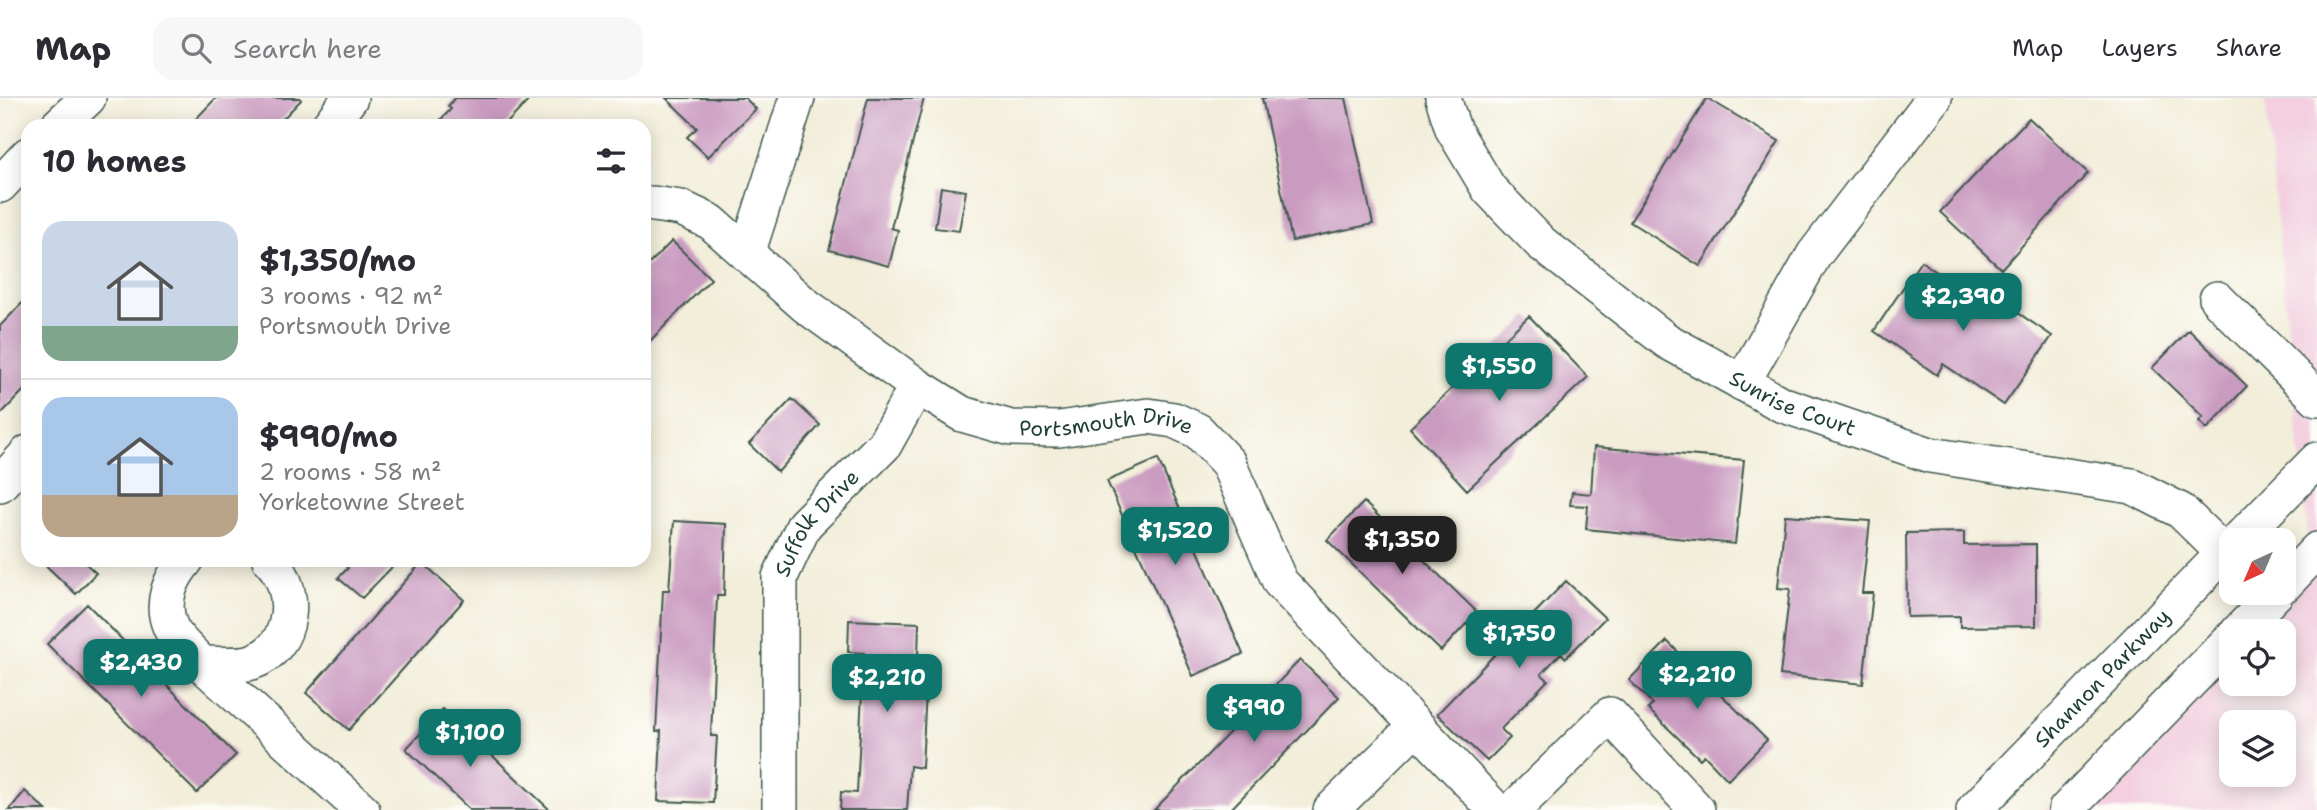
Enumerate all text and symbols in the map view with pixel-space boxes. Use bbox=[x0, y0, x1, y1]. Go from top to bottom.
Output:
search box bbox=[153, 17, 643, 80]
text: Map bbox=[35, 26, 111, 71]
icon: search bbox=[177, 29, 215, 67]
text: Search here bbox=[233, 31, 382, 66]
text: Map bbox=[2012, 32, 2063, 64]
text: Layers bbox=[2101, 32, 2178, 64]
text: Share bbox=[2216, 32, 2282, 64]
text: 10 homes bbox=[42, 141, 187, 182]
icon: filters bbox=[592, 142, 630, 180]
text: $1,350/mo bbox=[259, 240, 416, 281]
icon: home bbox=[98, 249, 182, 333]
pin: $2,390 bbox=[1906, 274, 2020, 333]
text: 3 rooms · 92 m² bbox=[259, 281, 443, 311]
text: $2,390 bbox=[1921, 281, 2005, 311]
text: Portsmouth Drive bbox=[259, 311, 452, 341]
pin: $1,550 bbox=[1442, 344, 1556, 403]
text: $1,550 bbox=[1461, 351, 1537, 381]
street label: Sunrise Court bbox=[1724, 364, 1860, 443]
street label: Portsmouth Drive bbox=[1019, 401, 1198, 443]
text: $990/mo bbox=[259, 416, 398, 457]
icon: home bbox=[98, 425, 182, 509]
text: 2 rooms · 58 m² bbox=[259, 457, 442, 487]
street label: Suffolk Drive bbox=[768, 464, 865, 581]
text: Yorketowne Street bbox=[259, 487, 465, 517]
pin: $1,520 bbox=[1118, 508, 1232, 567]
text: $1,520 bbox=[1137, 515, 1213, 545]
pin: $1,350 bbox=[1345, 517, 1459, 576]
text: $1,350 bbox=[1364, 524, 1440, 554]
north arrow bbox=[2219, 528, 2296, 606]
map controls bbox=[2219, 528, 2296, 787]
street label: Shannon Parkway bbox=[2028, 603, 2176, 754]
pin: $1,750 bbox=[1462, 610, 1576, 670]
text: $1,750 bbox=[1482, 618, 1556, 648]
button: locate bbox=[2219, 619, 2296, 696]
pin: $2,430 bbox=[84, 640, 198, 699]
text: $2,430 bbox=[99, 647, 183, 677]
pin: $2,210 bbox=[1640, 652, 1754, 711]
pin: $2,210 bbox=[830, 654, 944, 714]
text: $2,210 bbox=[1658, 659, 1736, 689]
text: $2,210 bbox=[848, 662, 926, 692]
pin: $990 bbox=[1213, 684, 1295, 744]
text: $990 bbox=[1223, 692, 1285, 722]
pin: $1,100 bbox=[413, 710, 527, 769]
button: layers bbox=[2219, 710, 2296, 787]
text: $1,100 bbox=[435, 717, 505, 747]

